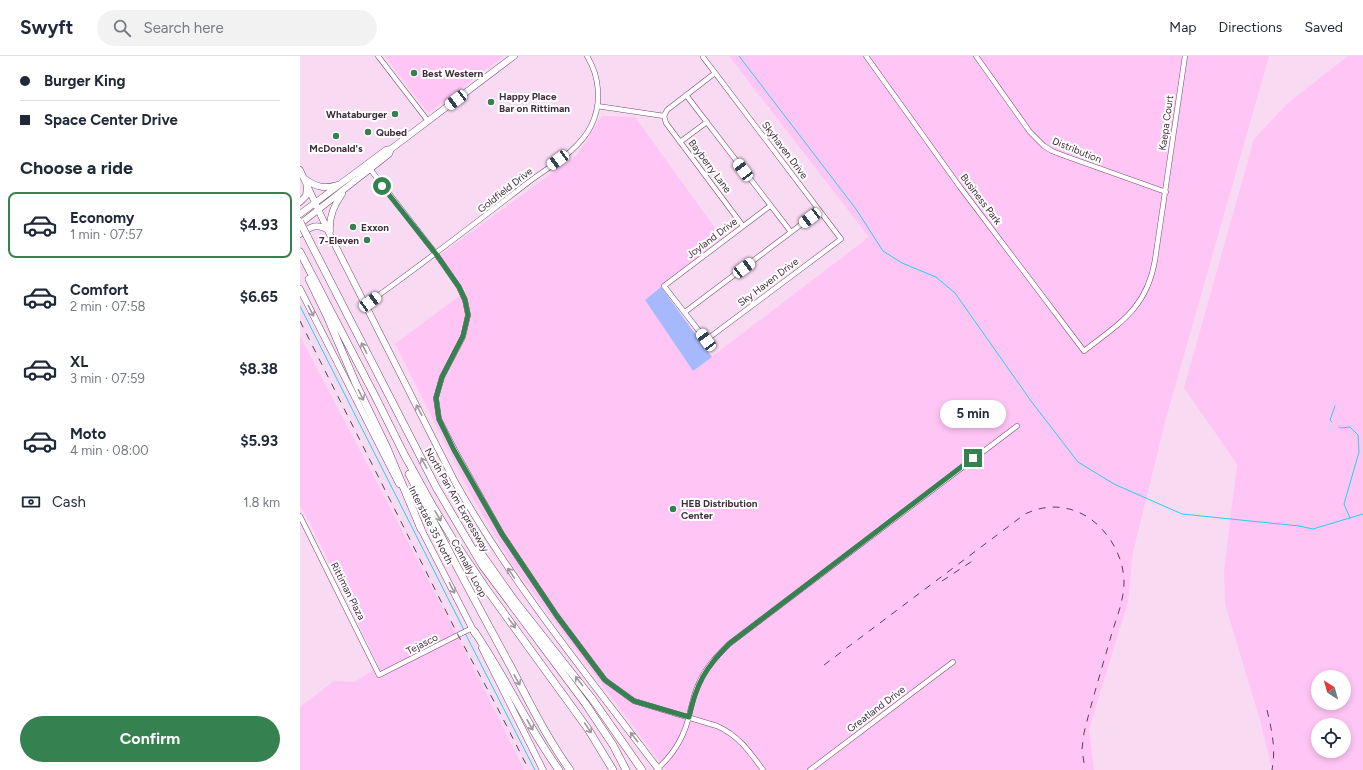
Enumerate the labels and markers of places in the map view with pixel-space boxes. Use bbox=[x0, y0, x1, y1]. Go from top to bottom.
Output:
place label: Best Western bbox=[422, 67, 484, 80]
marker: Best Western bbox=[409, 68, 419, 78]
place label: Happy Place Bar on Rittiman bbox=[499, 90, 570, 115]
marker: Happy Place Bar on Rittiman bbox=[486, 97, 496, 107]
place label: Whataburger bbox=[326, 108, 387, 121]
marker: Whataburger bbox=[390, 109, 400, 119]
place label: Qubed bbox=[376, 126, 407, 139]
marker: Qubed bbox=[363, 127, 373, 137]
marker: McDonald's bbox=[331, 131, 341, 141]
place label: McDonald's bbox=[309, 142, 363, 155]
place label: Exxon bbox=[361, 221, 389, 234]
marker: Exxon bbox=[348, 222, 358, 232]
place label: 7-Eleven bbox=[319, 234, 359, 247]
marker: 7-Eleven bbox=[362, 235, 372, 245]
place label: HEB Distribution Center bbox=[681, 497, 758, 522]
marker: HEB Distribution Center bbox=[668, 504, 678, 514]

